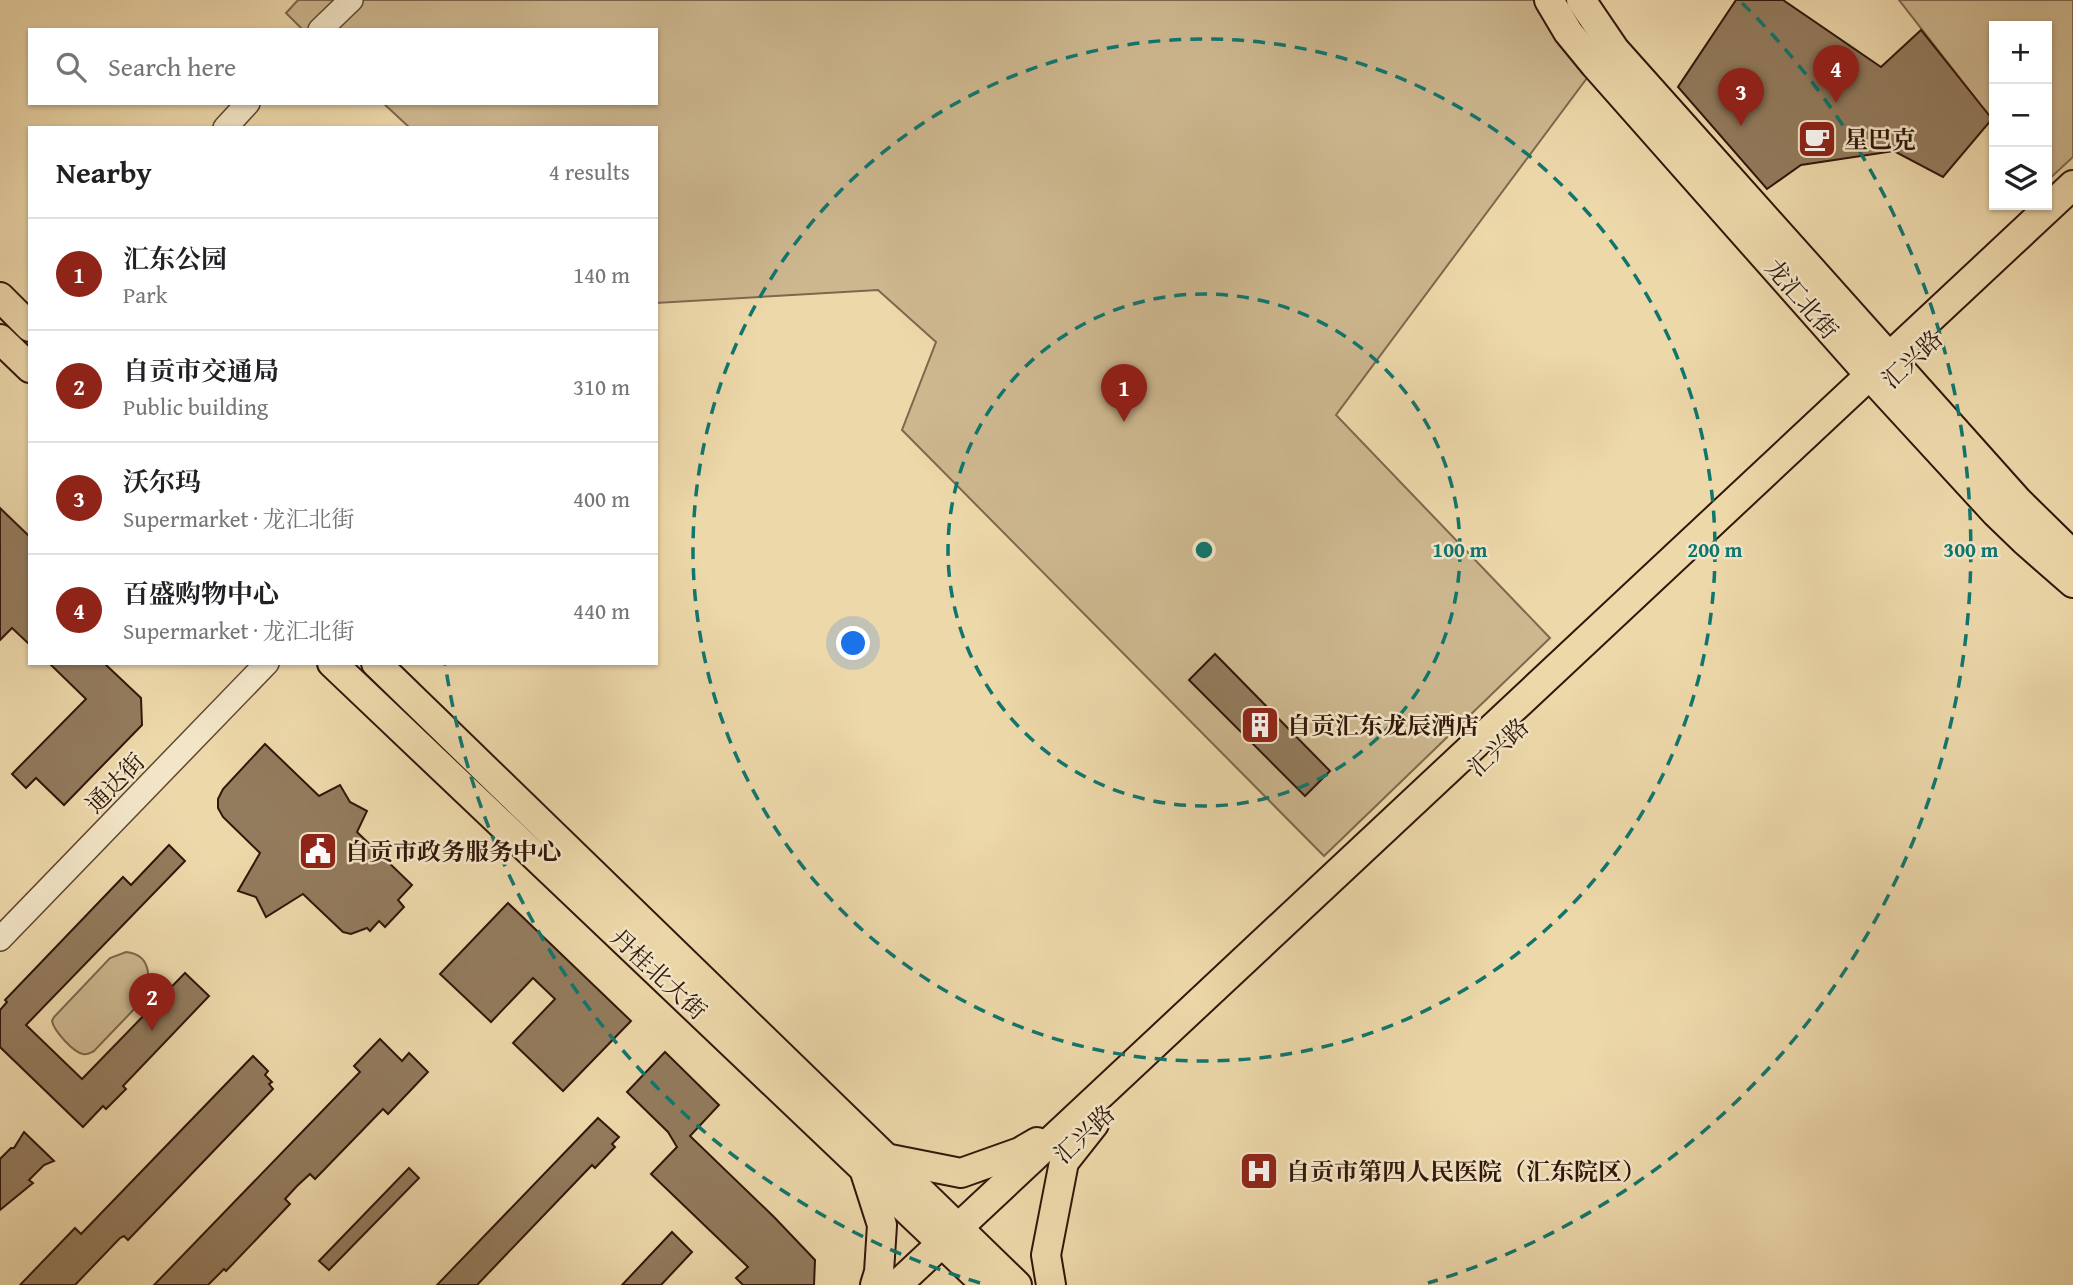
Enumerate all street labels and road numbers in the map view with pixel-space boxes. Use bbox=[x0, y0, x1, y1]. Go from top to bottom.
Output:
street label: 龙汇北街 bbox=[1757, 251, 1847, 347]
street label: 汇兴路 bbox=[1874, 322, 1950, 396]
street label: 汇兴路 bbox=[1460, 710, 1536, 784]
street label: 通达街 bbox=[77, 745, 153, 821]
street label: 丹桂北大街 bbox=[603, 920, 715, 1028]
street label: 汇兴路 bbox=[1046, 1097, 1122, 1171]

